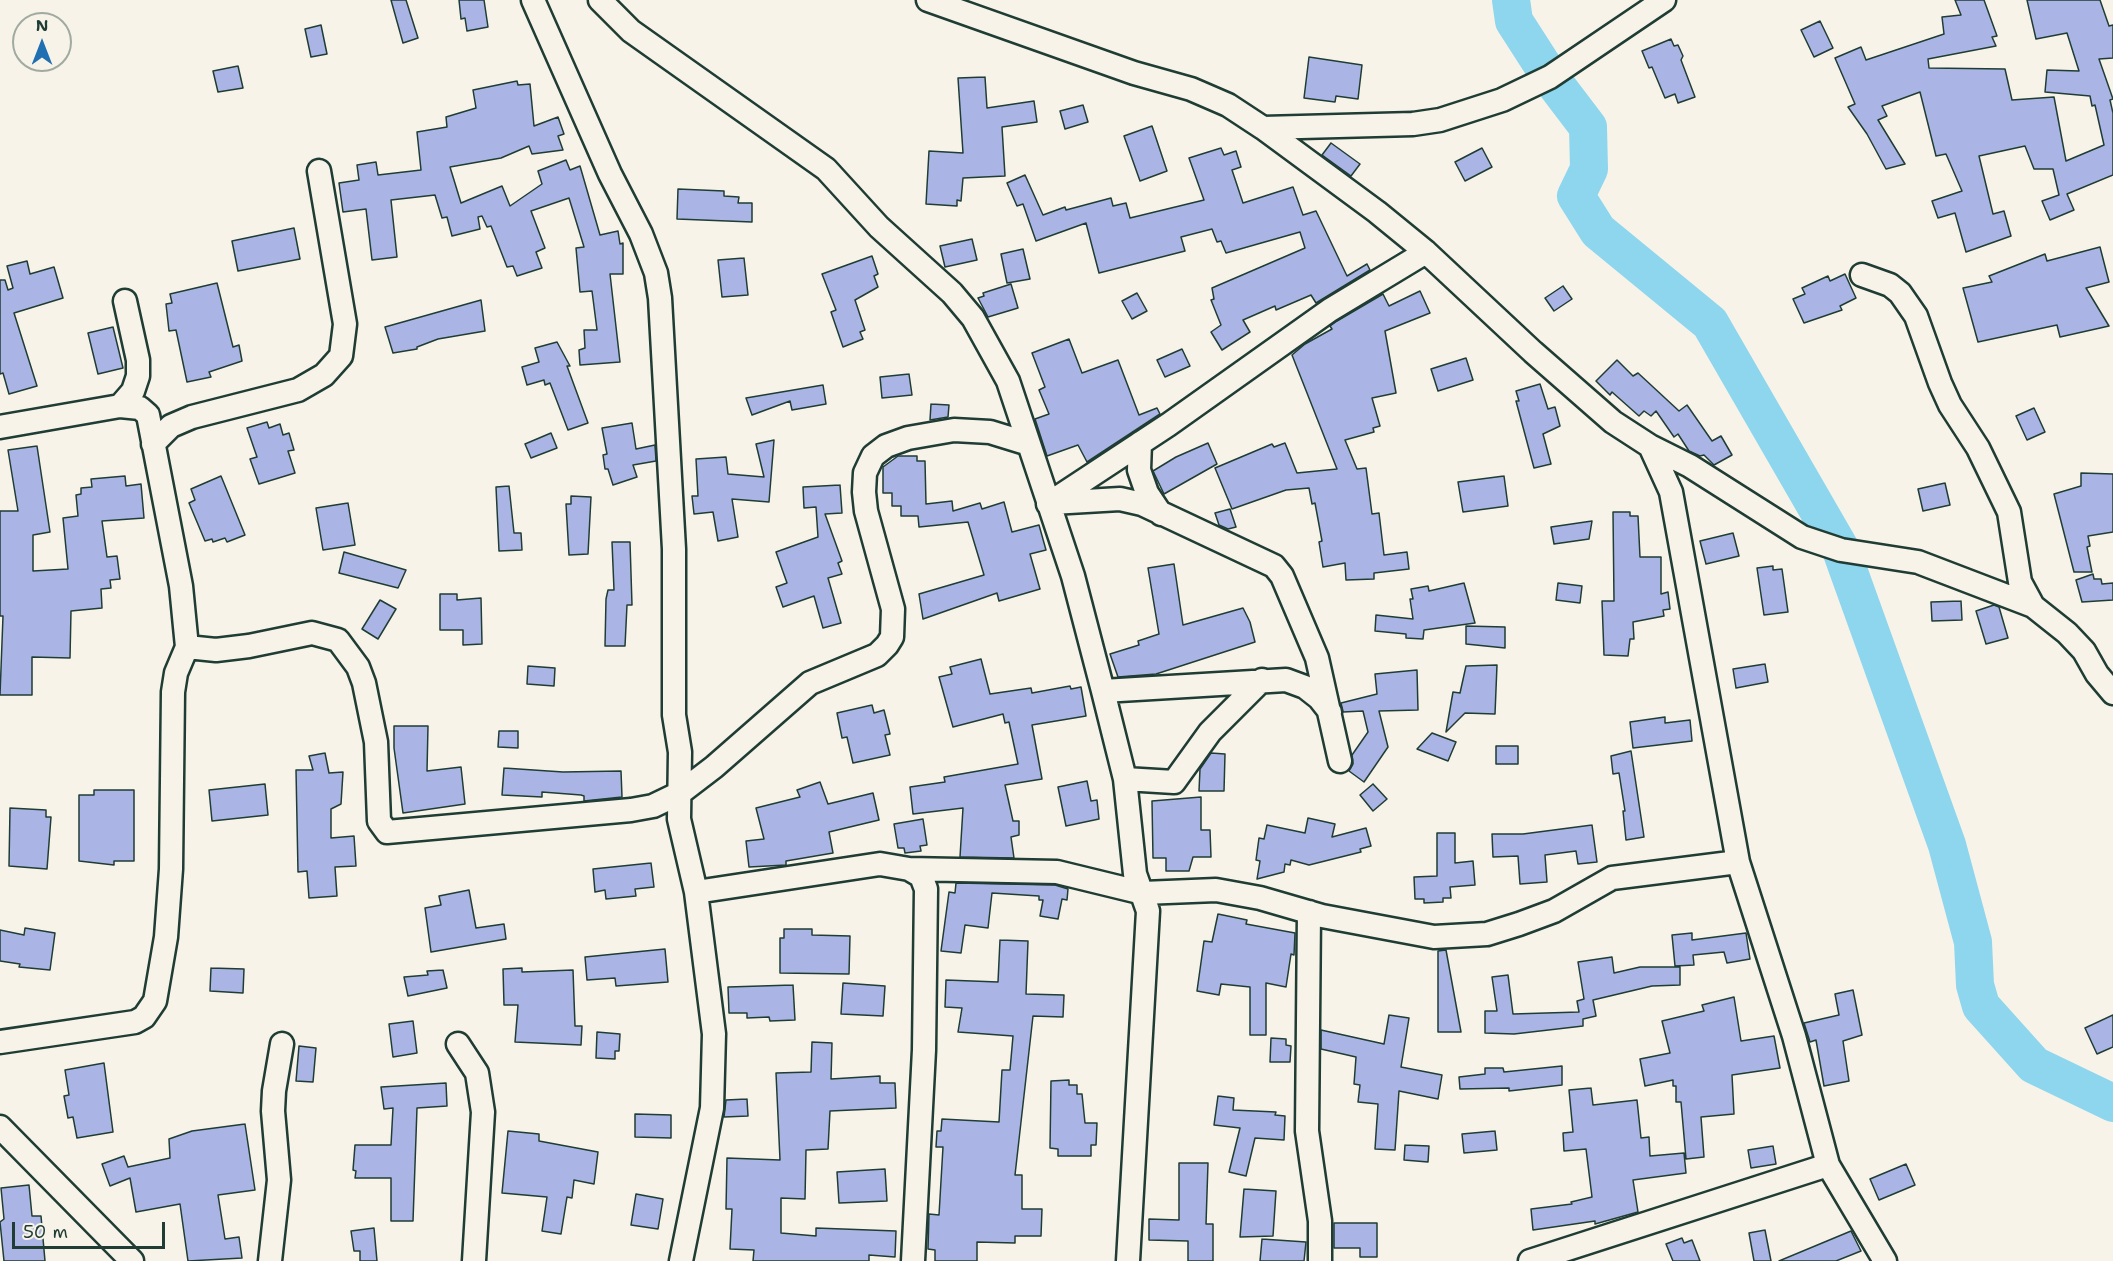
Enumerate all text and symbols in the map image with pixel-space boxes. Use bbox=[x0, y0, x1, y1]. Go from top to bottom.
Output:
north arrow bbox=[12, 12, 72, 72]
text: N bbox=[36, 15, 48, 36]
scale bar bbox=[15, 1210, 168, 1248]
text: 50 m bbox=[23, 1220, 68, 1244]

